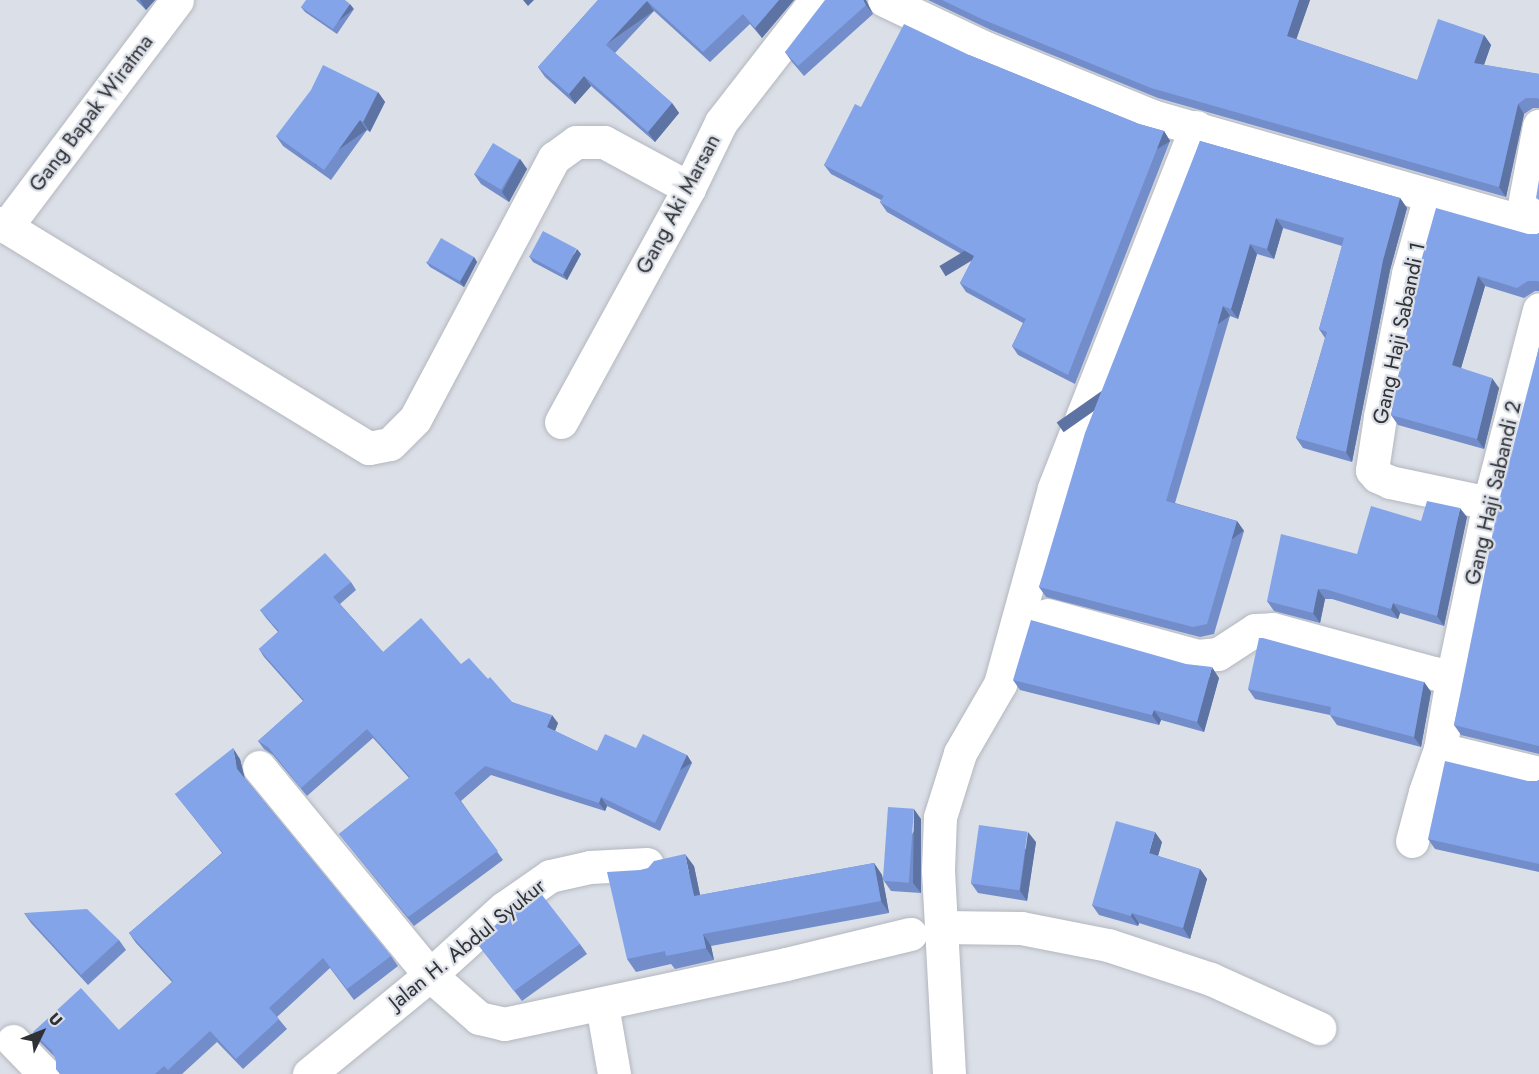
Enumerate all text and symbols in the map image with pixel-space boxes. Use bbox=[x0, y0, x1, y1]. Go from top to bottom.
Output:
street label: Gang Bapak Wiratma bbox=[24, 29, 158, 197]
street label: Gang Aki Marsan bbox=[631, 130, 725, 278]
street label: Gang Haji Sabandi 1 bbox=[1367, 240, 1431, 426]
street label: Gang Haji Sabandi 2 bbox=[1460, 398, 1526, 588]
street label: Jalan H. Abdul Syukur bbox=[384, 873, 550, 1015]
north arrow bbox=[12, 1002, 72, 1062]
text: U bbox=[43, 1007, 68, 1031]

